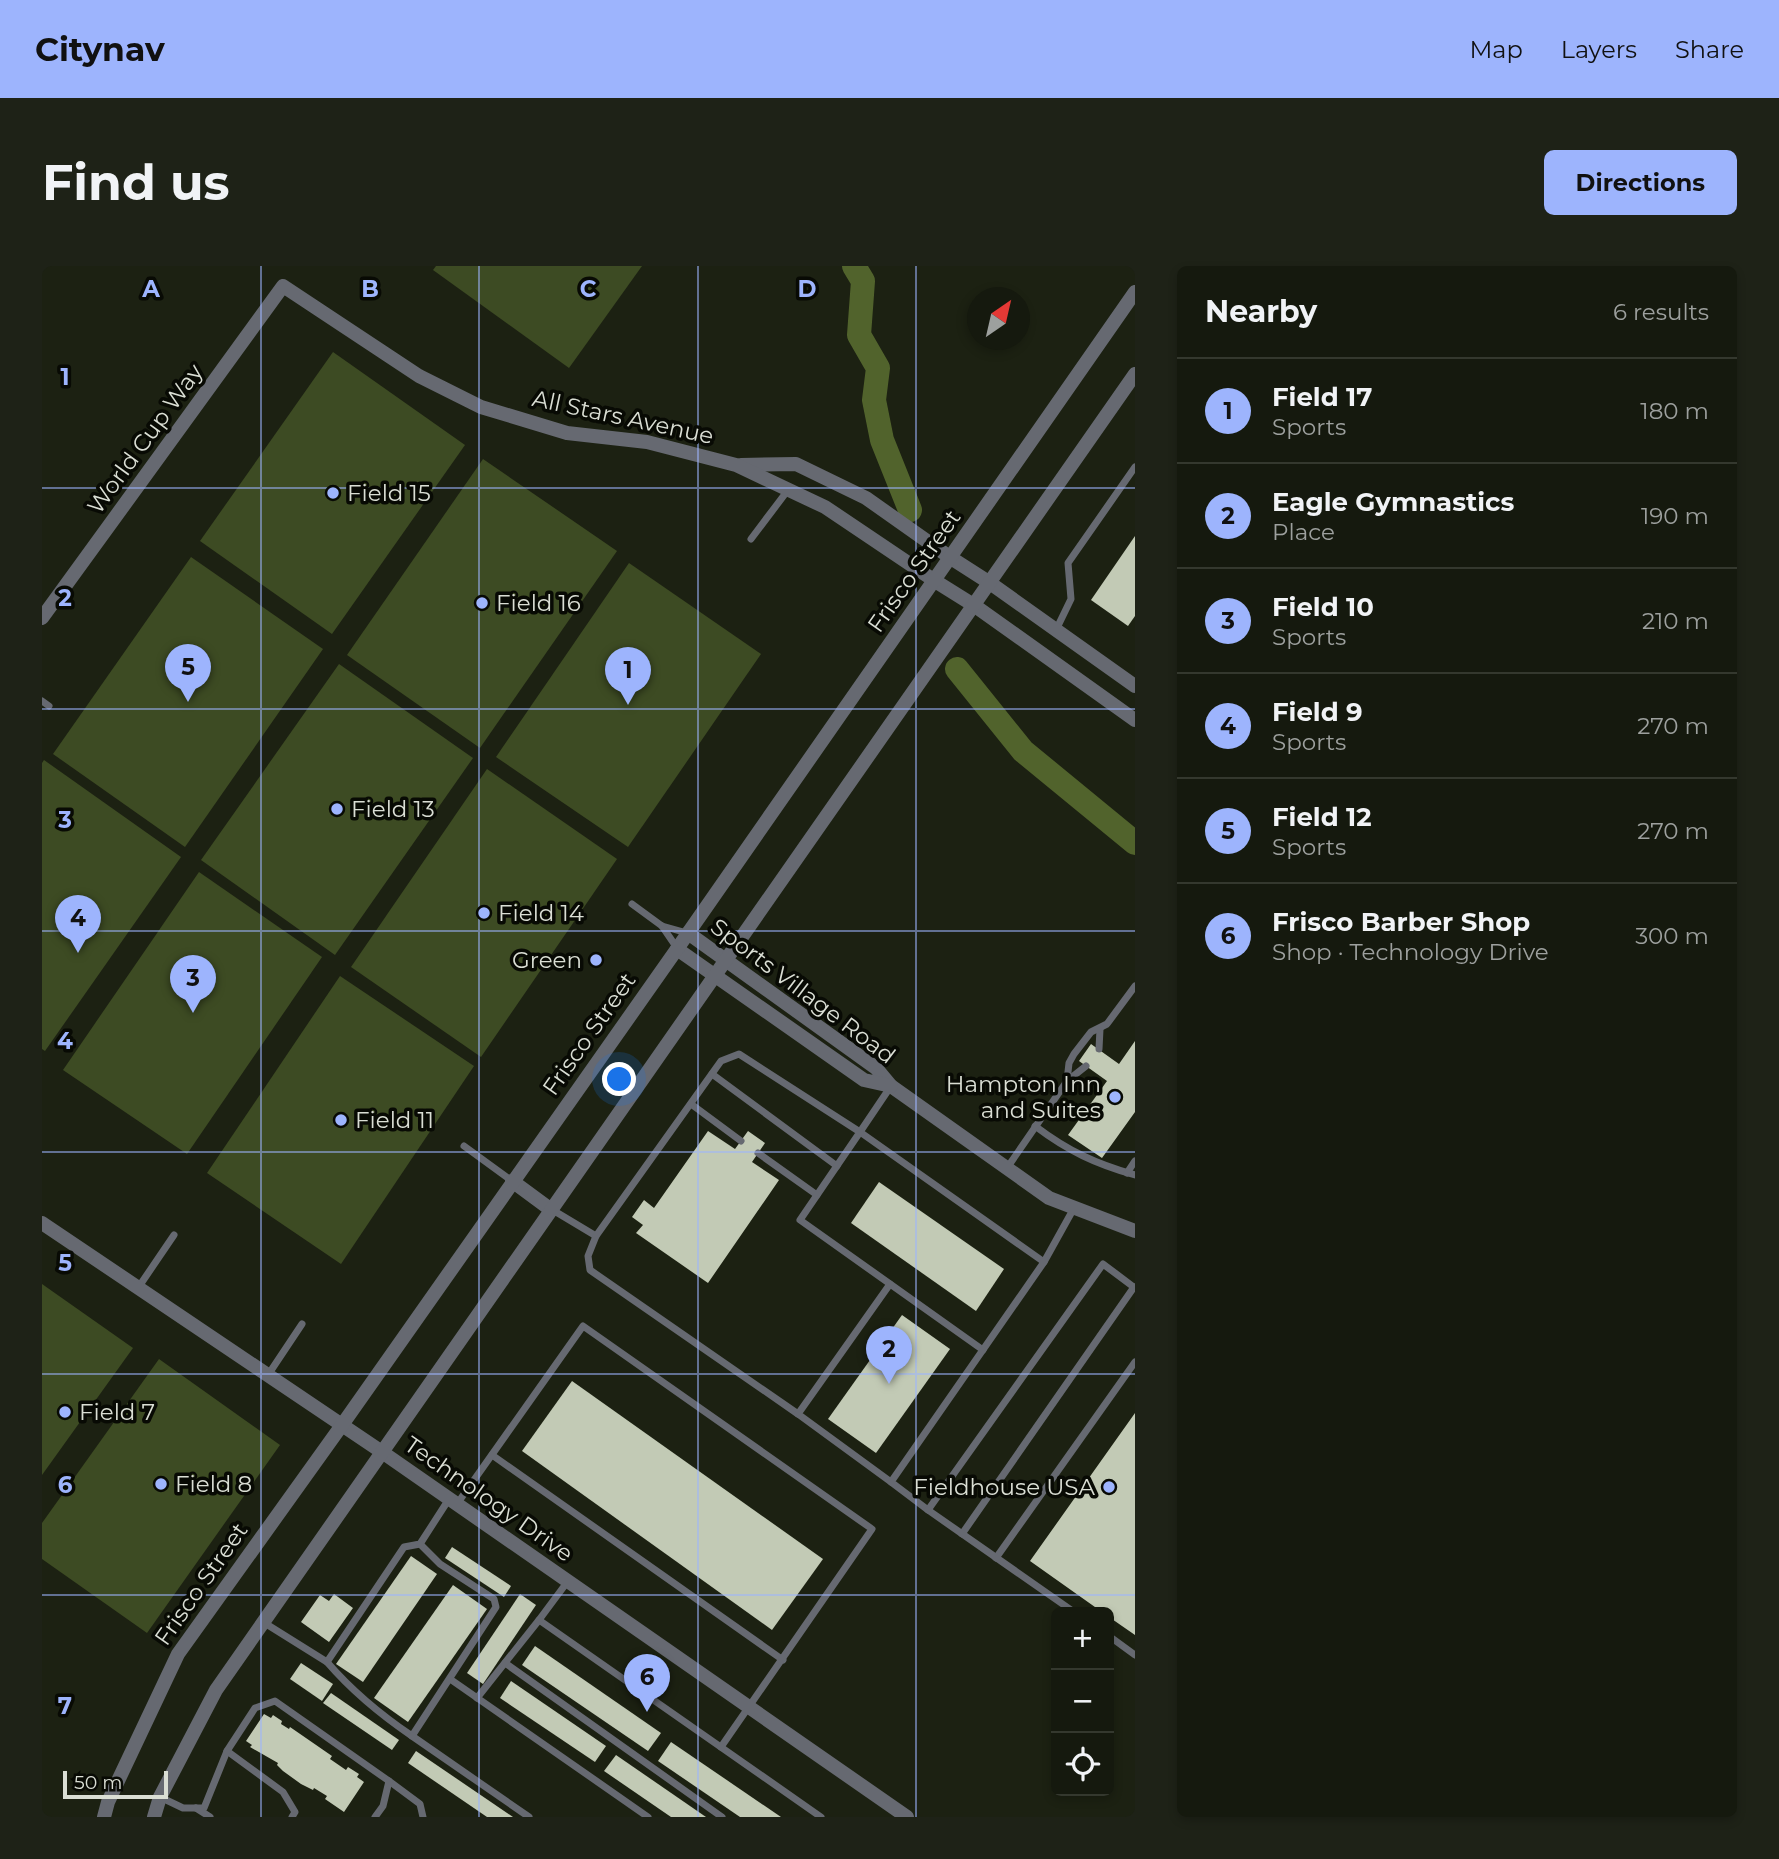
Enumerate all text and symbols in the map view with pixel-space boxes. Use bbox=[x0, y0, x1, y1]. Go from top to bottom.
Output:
text: Citynav bbox=[35, 29, 165, 69]
text: Map bbox=[1469, 35, 1523, 64]
text: Layers bbox=[1561, 35, 1637, 64]
text: Share bbox=[1675, 35, 1744, 64]
button: Directions bbox=[1544, 150, 1737, 215]
text: Find us bbox=[42, 153, 230, 212]
text: A bbox=[141, 275, 160, 303]
text: B bbox=[361, 275, 379, 303]
text: C bbox=[580, 275, 597, 303]
text: D bbox=[798, 275, 817, 303]
north arrow bbox=[967, 287, 1030, 350]
text: Nearby bbox=[1205, 293, 1317, 330]
text: 6 results bbox=[1613, 298, 1709, 326]
street label: World Cup Way bbox=[81, 358, 209, 519]
text: 1 bbox=[60, 363, 70, 391]
text: Field 17 bbox=[1272, 381, 1372, 413]
street label: All Stars Avenue bbox=[530, 384, 716, 450]
text: 1 bbox=[1223, 397, 1233, 425]
text: 180 m bbox=[1640, 397, 1709, 425]
text: Sports bbox=[1272, 413, 1346, 441]
place label: Field 15 bbox=[347, 479, 431, 507]
marker: Field 15 bbox=[325, 485, 341, 501]
text: Eagle Gymnastics bbox=[1272, 486, 1514, 518]
text: 2 bbox=[1221, 502, 1235, 530]
text: 190 m bbox=[1641, 502, 1709, 530]
street label: Frisco Street bbox=[861, 504, 967, 638]
text: Place bbox=[1272, 518, 1335, 546]
text: 2 bbox=[58, 584, 72, 612]
place label: Field 16 bbox=[496, 589, 581, 617]
text: Field 10 bbox=[1272, 591, 1374, 623]
marker: Field 16 bbox=[474, 595, 490, 611]
text: 3 bbox=[1221, 607, 1235, 635]
text: 210 m bbox=[1642, 607, 1709, 635]
text: Sports bbox=[1272, 623, 1346, 651]
pin: 5 bbox=[165, 644, 211, 702]
pin: 1 bbox=[605, 647, 651, 705]
text: Field 9 bbox=[1272, 696, 1363, 728]
text: 4 bbox=[1220, 712, 1236, 740]
text: 270 m bbox=[1637, 712, 1709, 740]
text: Sports bbox=[1272, 728, 1346, 756]
place label: Field 13 bbox=[351, 795, 435, 823]
marker: Field 13 bbox=[329, 801, 345, 817]
text: Field 12 bbox=[1272, 801, 1372, 833]
text: 3 bbox=[57, 806, 72, 834]
text: 5 bbox=[1221, 817, 1235, 845]
text: 270 m bbox=[1637, 817, 1709, 845]
text: Sports bbox=[1272, 833, 1346, 861]
pin: 4 bbox=[55, 895, 101, 953]
place label: Field 14 bbox=[498, 899, 584, 927]
marker: Field 14 bbox=[476, 905, 492, 921]
text: Frisco Barber Shop bbox=[1272, 906, 1530, 938]
street label: Sports Village Road bbox=[705, 912, 901, 1070]
text: 6 bbox=[1221, 922, 1235, 950]
text: 300 m bbox=[1635, 922, 1709, 950]
text: Shop · Technology Drive bbox=[1272, 938, 1549, 966]
place label: Green bbox=[512, 946, 582, 974]
marker: Green bbox=[588, 952, 604, 968]
pin: 3 bbox=[170, 955, 216, 1013]
street label: Frisco Street bbox=[536, 967, 642, 1101]
text: 4 bbox=[57, 1027, 73, 1055]
your location bbox=[602, 1062, 636, 1096]
place label: Hampton Inn and Suites bbox=[946, 1070, 1101, 1124]
marker: Hampton Inn and Suites bbox=[1107, 1089, 1123, 1105]
place label: Field 11 bbox=[355, 1106, 434, 1134]
marker: Field 11 bbox=[333, 1112, 349, 1128]
text: 5 bbox=[58, 1249, 72, 1277]
pin: 2 bbox=[866, 1326, 912, 1384]
place label: Field 7 bbox=[79, 1398, 155, 1426]
marker: Field 7 bbox=[57, 1404, 73, 1420]
street label: Technology Drive bbox=[399, 1430, 579, 1568]
place label: Field 8 bbox=[175, 1470, 252, 1498]
text: 6 bbox=[58, 1471, 73, 1499]
place label: Fieldhouse USA bbox=[913, 1473, 1096, 1501]
marker: Field 8 bbox=[153, 1476, 169, 1492]
marker: Fieldhouse USA bbox=[1101, 1479, 1117, 1495]
street label: Frisco Street bbox=[148, 1517, 254, 1651]
map controls bbox=[1051, 1607, 1114, 1796]
button: + bbox=[1051, 1607, 1114, 1670]
pin: 6 bbox=[624, 1654, 670, 1712]
button: − bbox=[1051, 1670, 1114, 1733]
text: 7 bbox=[58, 1692, 72, 1720]
button: locate bbox=[1051, 1733, 1114, 1796]
scale bar bbox=[63, 1768, 168, 1800]
text: 50 m bbox=[74, 1771, 122, 1794]

